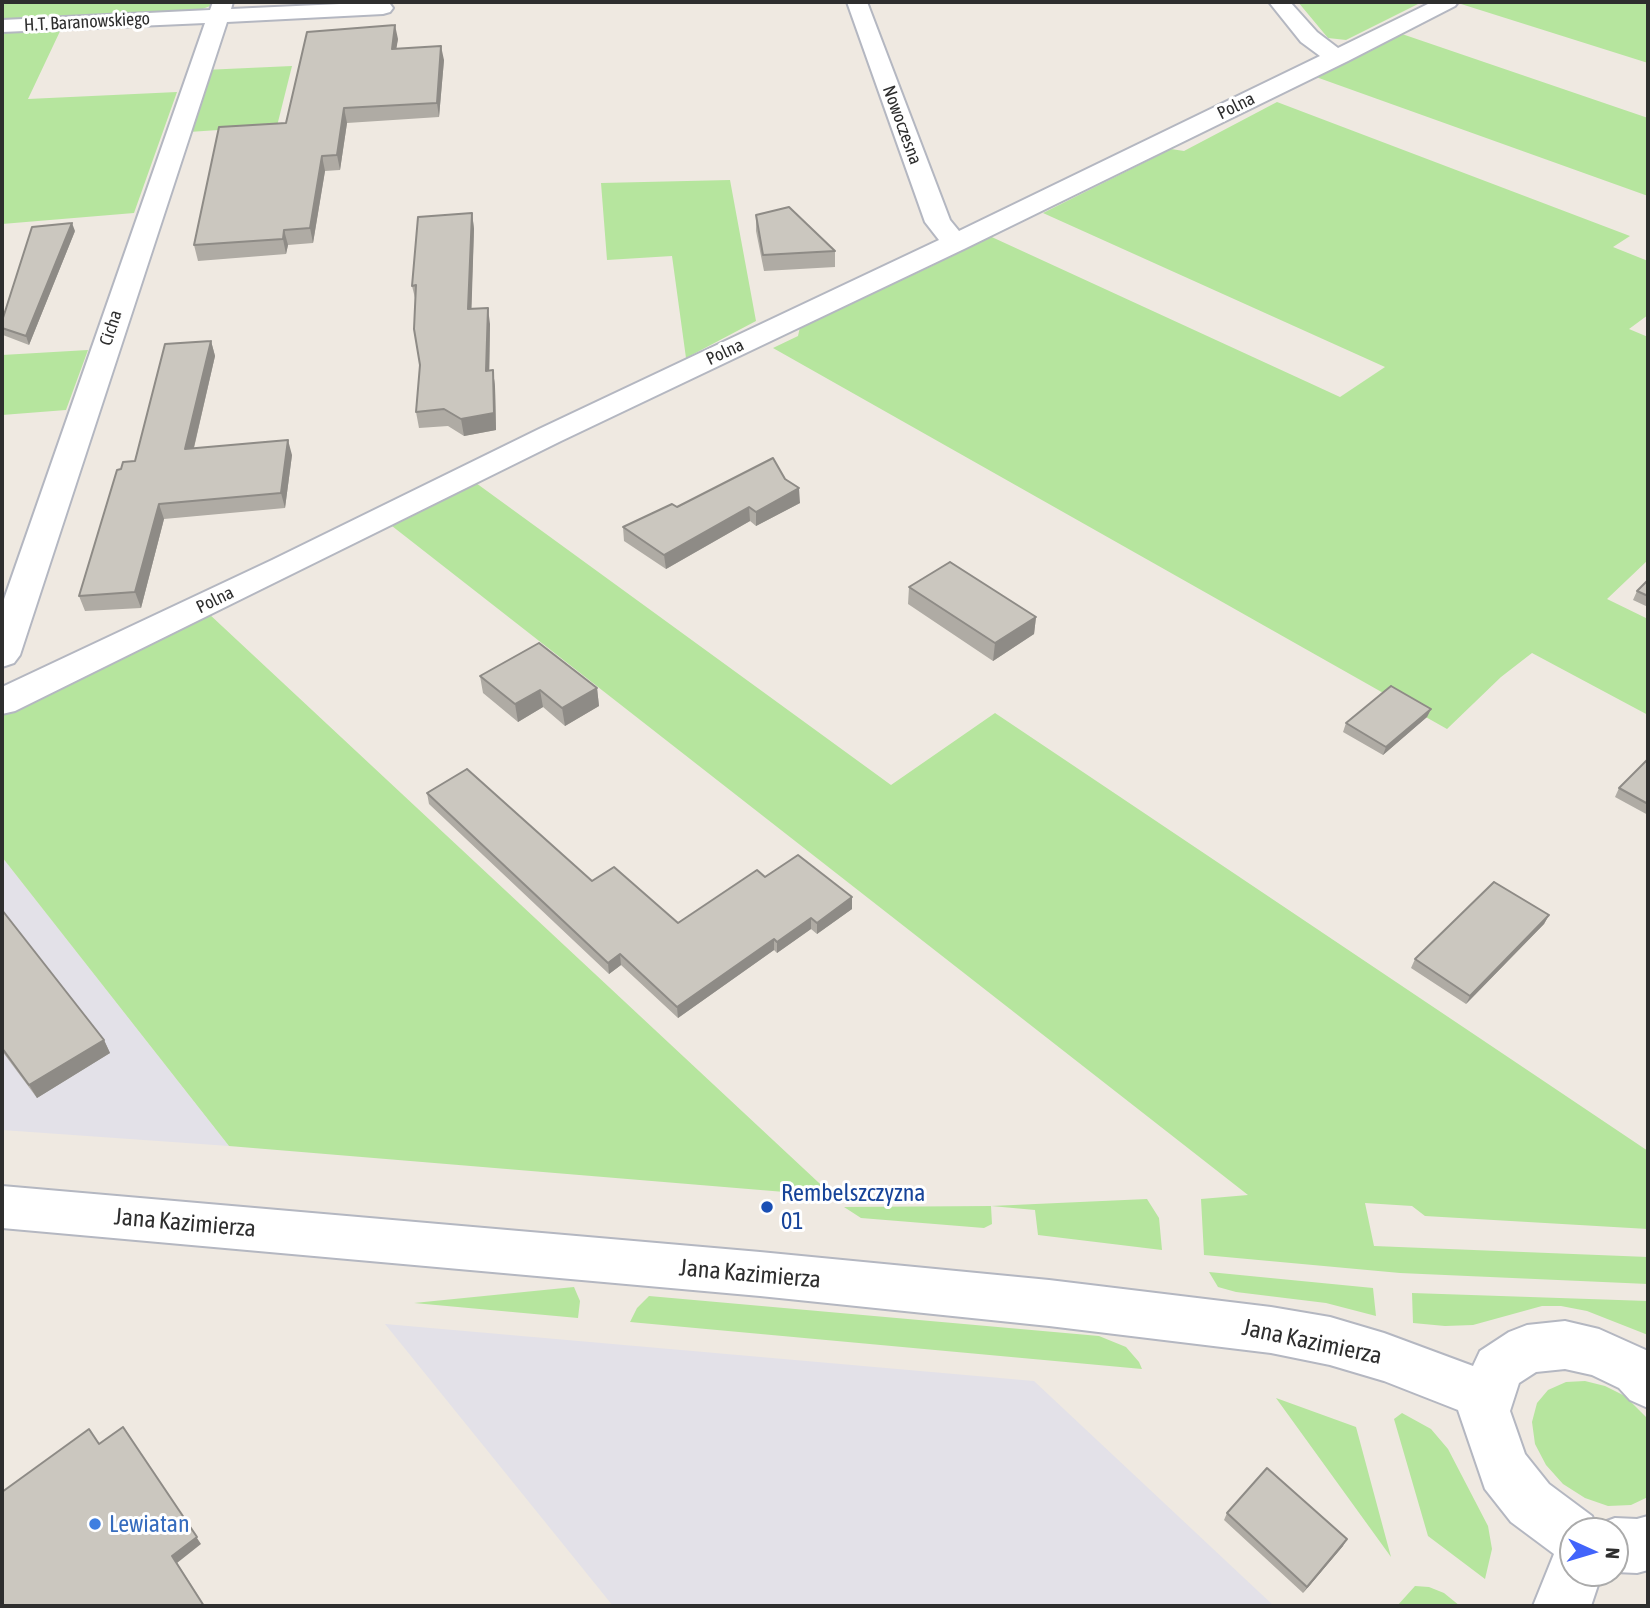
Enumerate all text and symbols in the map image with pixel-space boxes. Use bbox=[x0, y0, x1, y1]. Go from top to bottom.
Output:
street label: H.T. Baranowskiego bbox=[23, 8, 151, 36]
street label: Nowoczesna bbox=[878, 83, 926, 167]
street label: Polna bbox=[1214, 88, 1258, 124]
street label: Cicha bbox=[95, 308, 127, 348]
street label: Polna bbox=[703, 334, 747, 370]
street label: Polna bbox=[193, 582, 237, 618]
place label: Rembelszczyzna 01 bbox=[781, 1179, 926, 1235]
marker: Rembelszczyzna 01 bbox=[759, 1199, 775, 1215]
street label: Jana Kazimierza bbox=[113, 1202, 257, 1244]
street label: Jana Kazimierza bbox=[678, 1253, 822, 1295]
street label: Jana Kazimierza bbox=[1240, 1313, 1384, 1371]
place label: Lewiatan bbox=[109, 1510, 190, 1538]
marker: Lewiatan bbox=[87, 1516, 103, 1532]
north arrow bbox=[1559, 1517, 1629, 1587]
text: N bbox=[1602, 1547, 1624, 1560]

